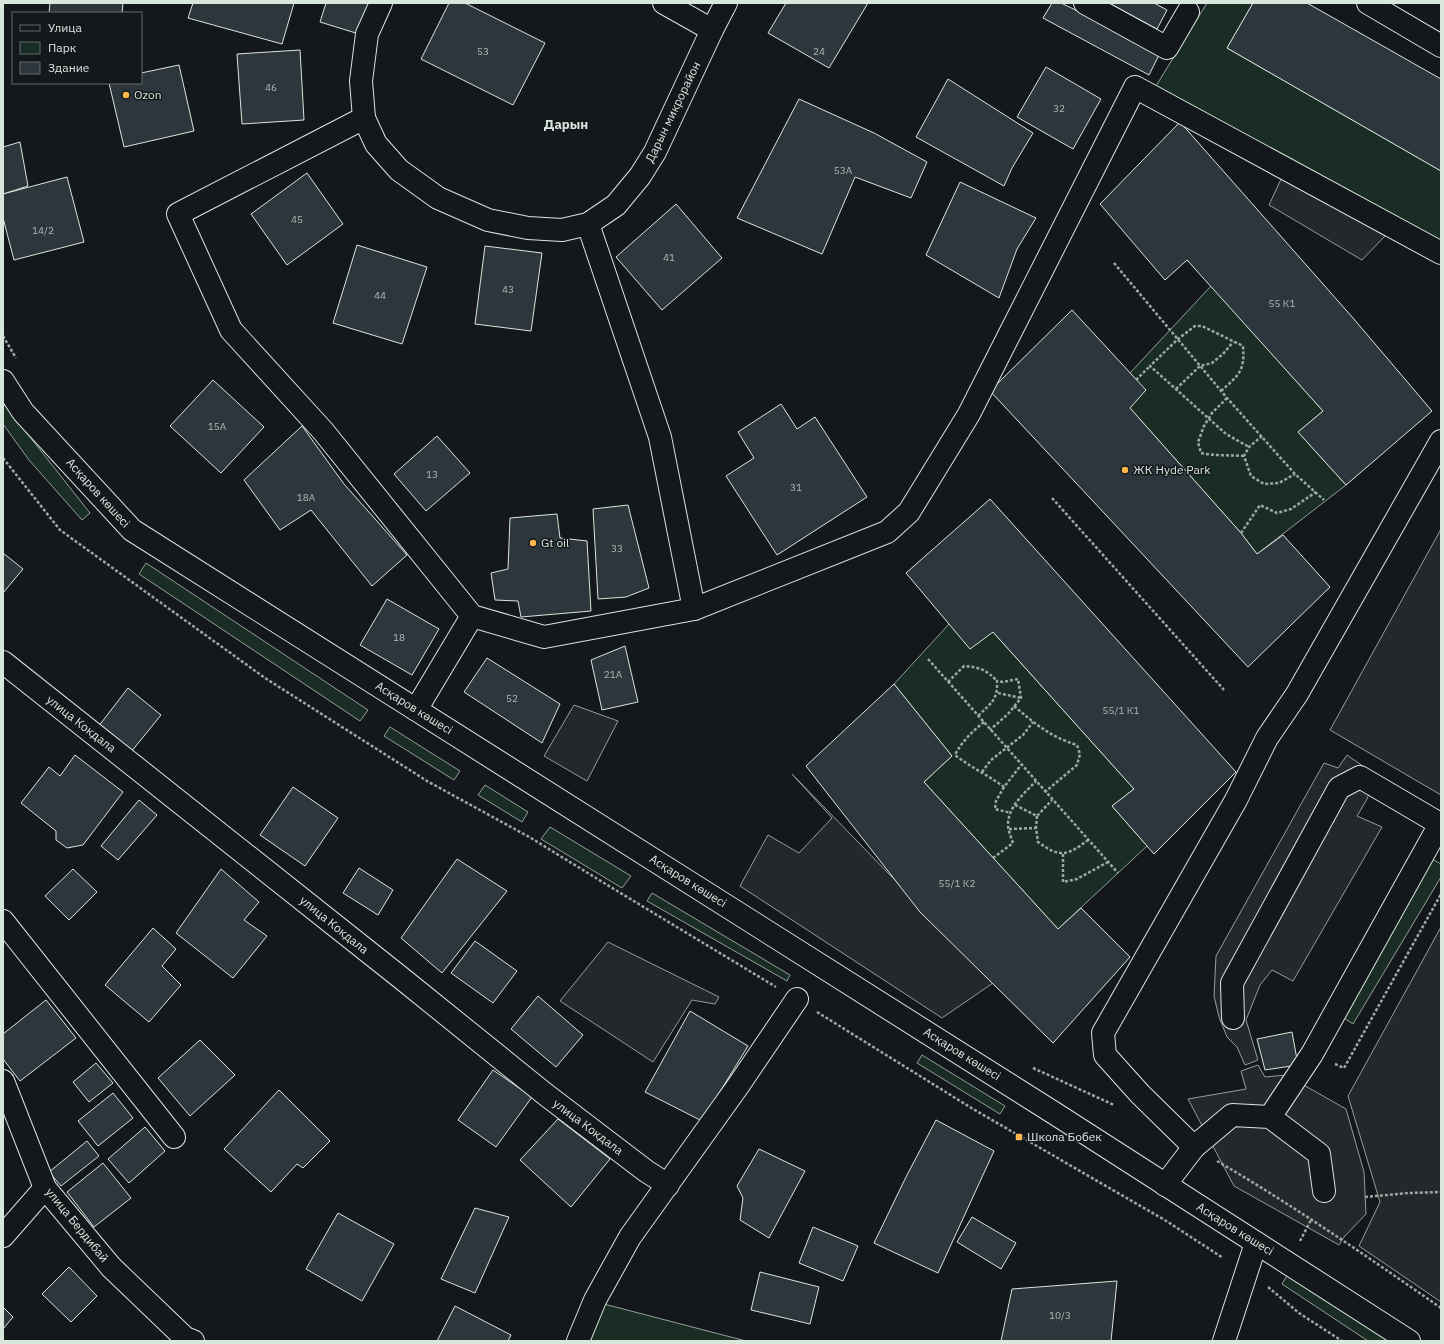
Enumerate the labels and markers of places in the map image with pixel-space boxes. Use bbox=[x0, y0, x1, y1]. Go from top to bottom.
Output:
place label: Ozon bbox=[134, 87, 161, 102]
marker: Ozon bbox=[121, 90, 131, 100]
place label: ЖК Hyde Park bbox=[1133, 462, 1211, 477]
marker: ЖК Hyde Park bbox=[1120, 465, 1130, 475]
place label: Gt oil bbox=[541, 535, 569, 550]
marker: Gt oil bbox=[528, 538, 538, 548]
place label: Школа Бобек bbox=[1027, 1129, 1102, 1144]
marker: Школа Бобек bbox=[1014, 1132, 1024, 1142]

